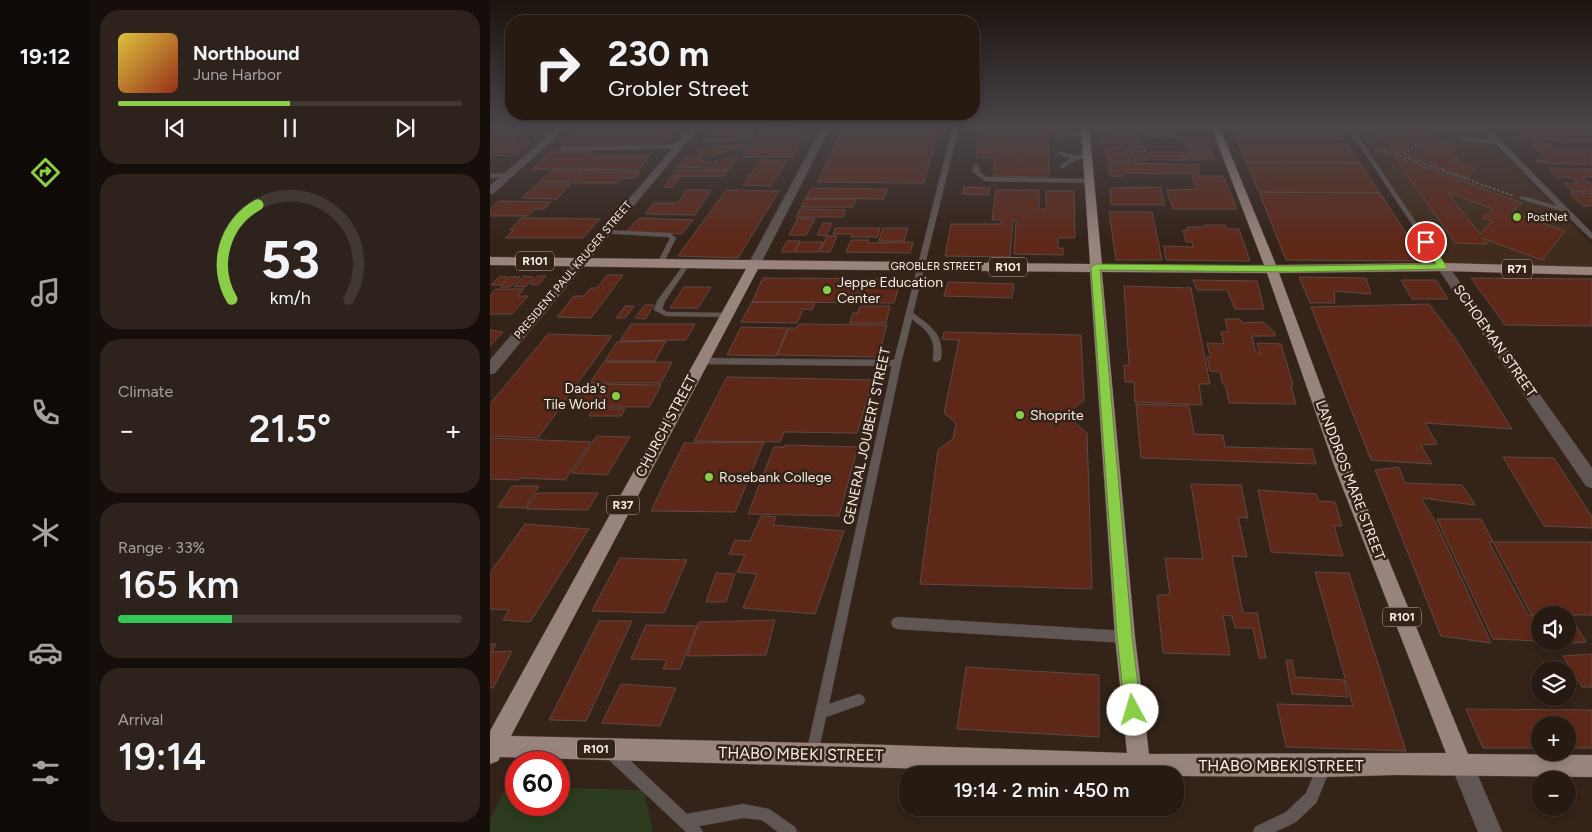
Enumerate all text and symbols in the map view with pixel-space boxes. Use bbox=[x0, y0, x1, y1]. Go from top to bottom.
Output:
text: 230 m bbox=[608, 33, 709, 75]
icon: right bbox=[525, 35, 590, 100]
text: Northbound bbox=[193, 42, 300, 65]
text: 19:12 bbox=[20, 43, 70, 70]
text: June Harbor bbox=[193, 65, 281, 84]
text: Grobler Street bbox=[608, 75, 749, 102]
icon: previous bbox=[161, 114, 189, 142]
icon: pause bbox=[276, 114, 304, 142]
icon: next bbox=[391, 114, 419, 142]
icon: directions bbox=[28, 155, 63, 190]
street label: PRESIDENT PAUL KRUGER STREET bbox=[512, 199, 634, 341]
marker: PostNet bbox=[1511, 211, 1523, 223]
place label: PostNet bbox=[1527, 211, 1568, 224]
pin bbox=[1405, 221, 1447, 263]
icon: arrive bbox=[1412, 228, 1440, 256]
text: 53 bbox=[260, 229, 320, 291]
road number: R101 bbox=[516, 252, 554, 270]
road number: R101 bbox=[989, 258, 1027, 276]
street label: GROBLER STREET bbox=[890, 260, 982, 273]
road number: R71 bbox=[1502, 260, 1532, 278]
place label: Jeppe Education Center bbox=[837, 274, 943, 307]
icon: music bbox=[28, 275, 63, 310]
street label: SCHOEMAN STREET bbox=[1450, 281, 1540, 401]
marker: Jeppe Education Center bbox=[821, 284, 833, 296]
text: km/h bbox=[270, 287, 310, 308]
street label: GENERAL JOUBERT STREET bbox=[840, 345, 894, 526]
street label: CHURCH STREET bbox=[632, 372, 700, 480]
place label: Dada's Tile World bbox=[544, 380, 606, 413]
text: Climate bbox=[118, 382, 173, 401]
marker: Dada's Tile World bbox=[610, 390, 622, 402]
icon: phone bbox=[28, 395, 63, 430]
street label: LANDDROS MARE STREET bbox=[1312, 398, 1388, 563]
text: 21.5° bbox=[249, 406, 331, 452]
place label: Shoprite bbox=[1030, 407, 1084, 424]
marker: Shoprite bbox=[1014, 409, 1026, 421]
text: − bbox=[118, 413, 135, 447]
text: + bbox=[445, 413, 462, 447]
place label: Rosebank College bbox=[719, 469, 832, 486]
marker: Rosebank College bbox=[703, 471, 715, 483]
road number: R37 bbox=[607, 496, 639, 514]
icon: climate bbox=[28, 515, 63, 550]
text: Range · 33% bbox=[118, 538, 205, 557]
text: 165 km bbox=[118, 562, 239, 608]
map controls bbox=[1531, 606, 1576, 816]
button: sound bbox=[1531, 606, 1576, 651]
road number: R101 bbox=[1383, 608, 1421, 626]
icon: car bbox=[28, 635, 63, 670]
button: layers bbox=[1531, 661, 1576, 706]
position arrow bbox=[1106, 683, 1158, 735]
text: Arrival bbox=[118, 710, 163, 729]
button: + bbox=[1531, 716, 1576, 761]
text: 19:14 bbox=[118, 734, 206, 780]
road number: R101 bbox=[577, 740, 615, 759]
street label: THABO MBEKI STREET bbox=[718, 743, 884, 765]
speed limit sign: 60 bbox=[505, 751, 570, 816]
icon: filters bbox=[28, 755, 63, 790]
street label: THABO MBEKI STREET bbox=[1198, 756, 1364, 775]
button: − bbox=[1531, 771, 1576, 816]
text: 19:14 · 2 min · 450 m bbox=[954, 779, 1129, 802]

